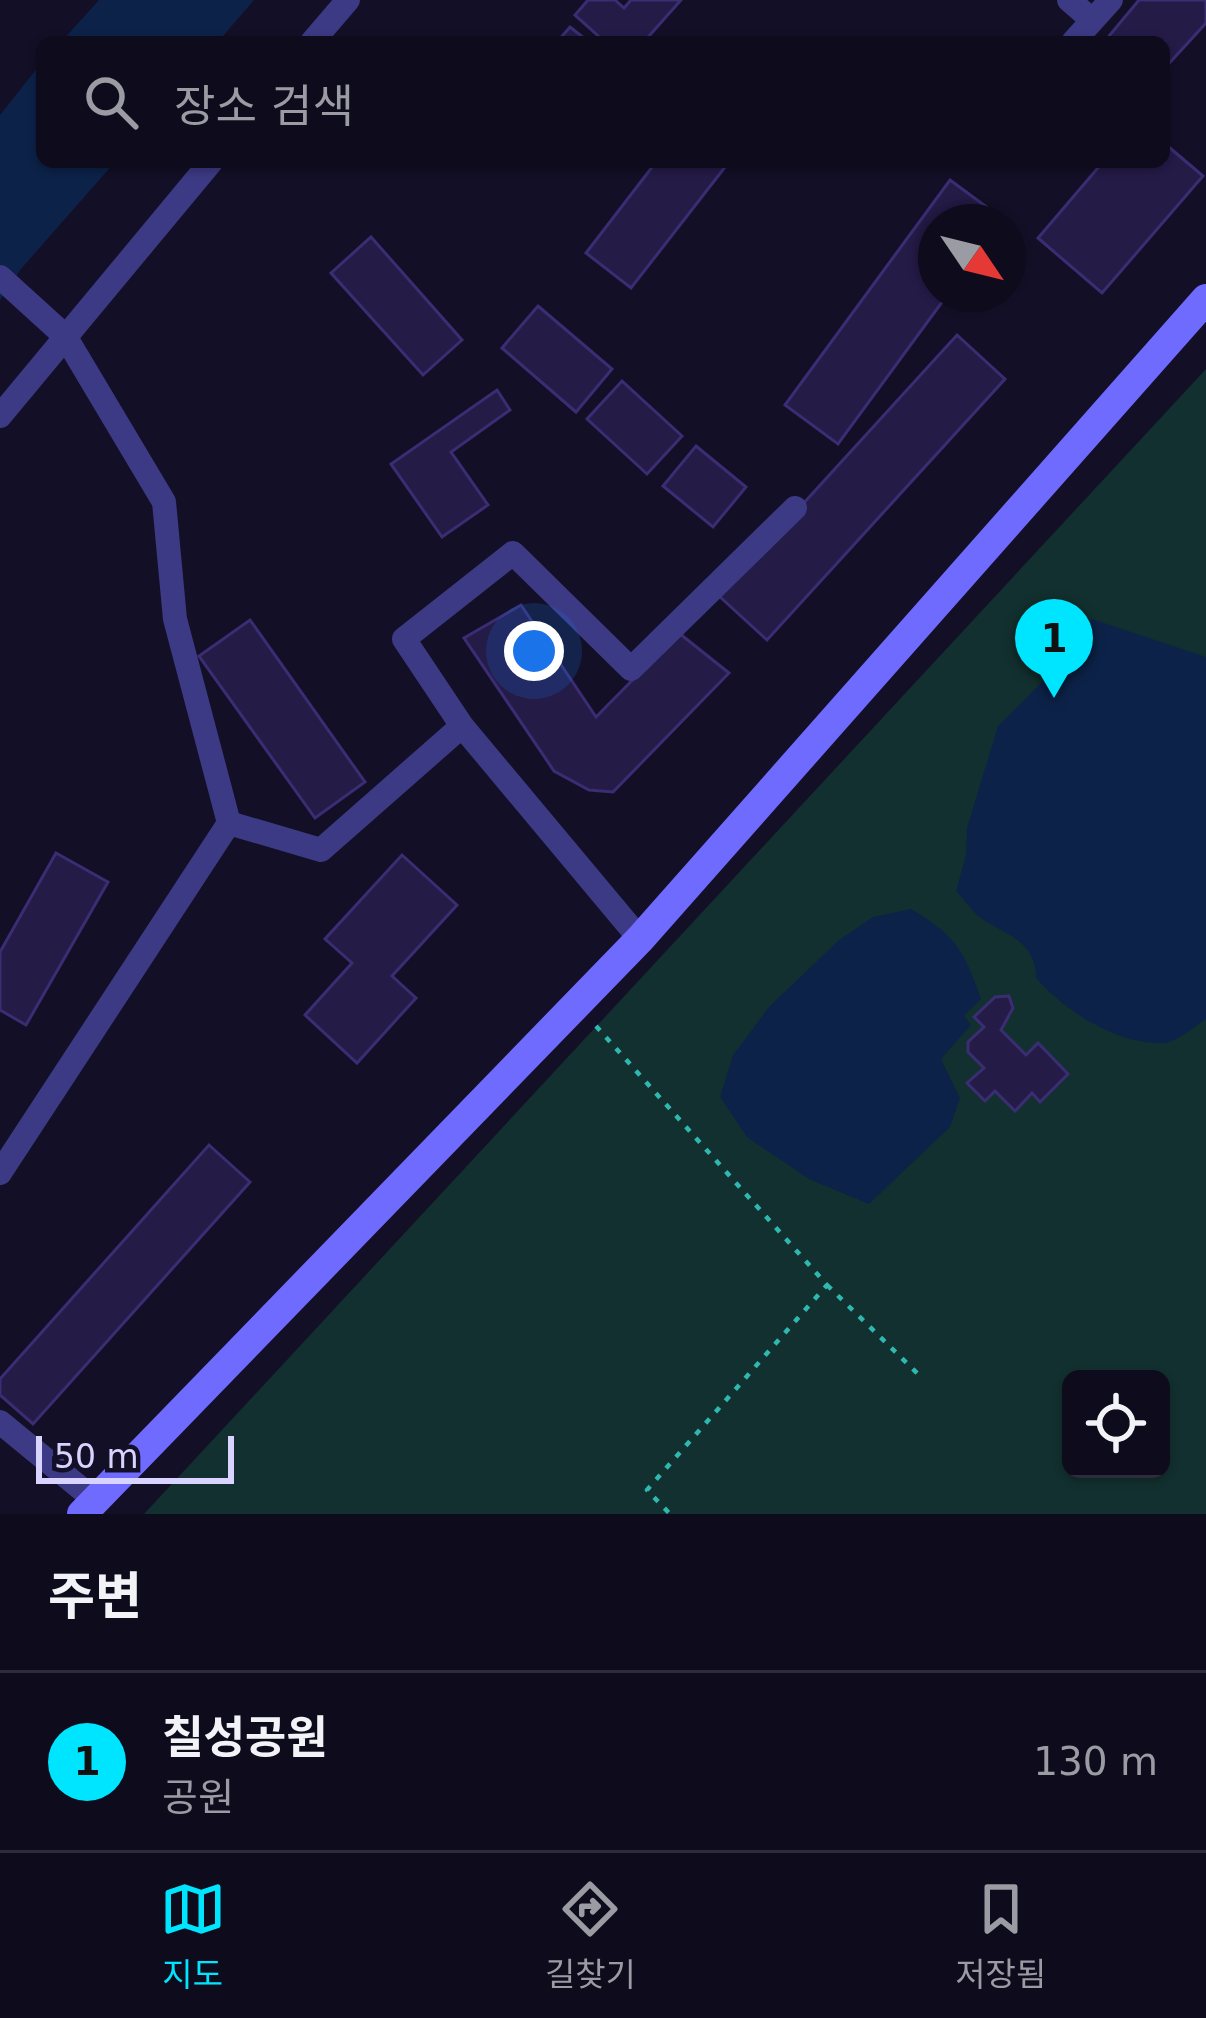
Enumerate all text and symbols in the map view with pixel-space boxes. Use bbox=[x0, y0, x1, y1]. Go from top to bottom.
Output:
search box bbox=[36, 36, 1170, 168]
icon: search bbox=[78, 69, 144, 135]
text: 장소 검색 bbox=[174, 80, 354, 133]
north arrow bbox=[918, 204, 1026, 312]
pin: 1 bbox=[1015, 599, 1093, 698]
your location bbox=[504, 621, 564, 681]
map controls bbox=[1062, 1370, 1170, 1478]
button: locate bbox=[1062, 1370, 1170, 1478]
scale bar bbox=[36, 1430, 234, 1483]
text: 50 m bbox=[54, 1437, 139, 1476]
text: 주변 bbox=[48, 1567, 142, 1626]
text: 칠성공원 bbox=[162, 1711, 328, 1764]
text: 1 bbox=[73, 1739, 101, 1784]
text: 130 m bbox=[1033, 1739, 1158, 1784]
text: 공원 bbox=[162, 1775, 234, 1820]
tab: 지도 bbox=[160, 1876, 226, 1996]
tab: 길찾기 bbox=[545, 1876, 636, 1996]
tab: 저장됨 bbox=[955, 1876, 1046, 1996]

